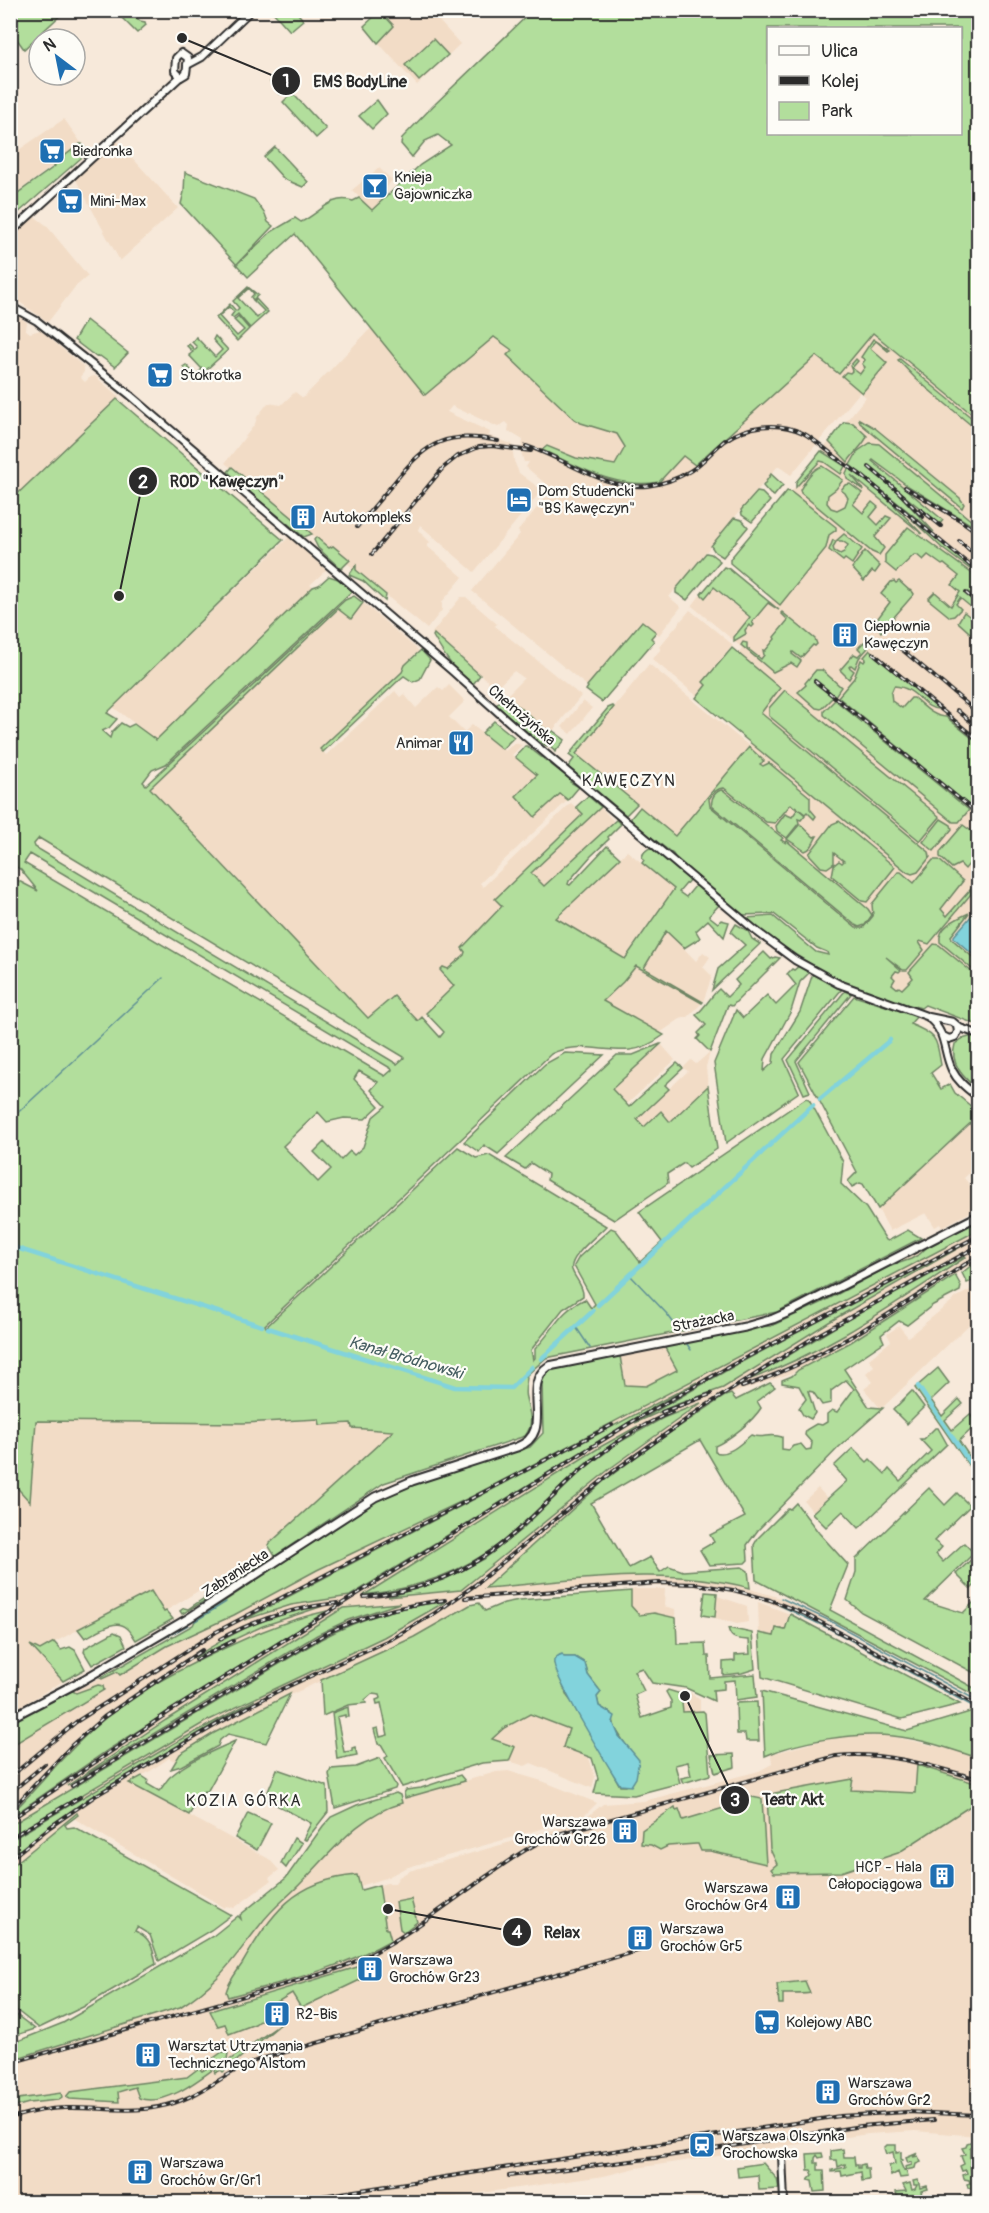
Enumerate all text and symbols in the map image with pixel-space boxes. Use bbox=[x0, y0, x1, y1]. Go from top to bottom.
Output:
north arrow bbox=[27, 27, 87, 87]
legend bbox=[767, 27, 962, 135]
text: N bbox=[40, 34, 60, 56]
text: Ulica bbox=[821, 40, 858, 63]
callout: EMS BodyLine bbox=[271, 64, 419, 98]
text: 1 bbox=[282, 70, 290, 93]
text: Kolej bbox=[821, 70, 859, 93]
text: EMS BodyLine bbox=[313, 72, 408, 92]
text: Park bbox=[821, 100, 853, 123]
supermarket icon: Biedronka bbox=[37, 136, 67, 166]
place label: Biedronka bbox=[72, 142, 133, 161]
place label: Knieja Gajowniczka bbox=[394, 168, 472, 204]
bar icon: Knieja Gajowniczka bbox=[360, 171, 390, 201]
supermarket icon: Mini-Max bbox=[55, 186, 85, 216]
place label: Mini-Max bbox=[90, 192, 146, 211]
supermarket icon: Stokrotka bbox=[145, 360, 175, 390]
place label: Stokrotka bbox=[180, 366, 242, 385]
callout: ROD "Kawęczyn" bbox=[128, 464, 297, 498]
text: 2 bbox=[138, 471, 148, 494]
text: ROD "Kawęczyn" bbox=[170, 472, 284, 492]
place label: Dom Studencki "BS Kawęczyn" bbox=[538, 482, 635, 518]
hotel icon: Dom Studencki "BS Kawęczyn" bbox=[504, 485, 534, 515]
building icon: Autokompleks bbox=[288, 502, 318, 532]
place label: Autokompleks bbox=[322, 508, 411, 527]
place label: Ciepłownia Kawęczyn bbox=[864, 617, 930, 653]
building icon: Ciepłownia Kawęczyn bbox=[830, 620, 860, 650]
street label: Chełmżyńska bbox=[484, 681, 559, 750]
restaurant icon: Animar bbox=[446, 728, 476, 758]
place label: Animar bbox=[396, 734, 443, 753]
district label: KAWĘCZYN bbox=[582, 771, 676, 791]
street label: Strażacka bbox=[670, 1306, 736, 1337]
water label: Kanał Bródnowski bbox=[347, 1332, 467, 1384]
street label: Zabraniecka bbox=[198, 1545, 272, 1602]
callout: Teatr Akt bbox=[720, 1783, 836, 1817]
text: 3 bbox=[730, 1789, 740, 1812]
district label: KOZIA GÓRKA bbox=[186, 1790, 302, 1811]
text: Teatr Akt bbox=[761, 1790, 825, 1810]
place label: Warszawa Grochów Gr26 bbox=[514, 1813, 606, 1849]
building icon: Warszawa Grochów Gr26 bbox=[610, 1816, 640, 1846]
place label: HCP - Hala Całopociągowa bbox=[828, 1858, 922, 1894]
building icon: HCP - Hala Całopociągowa bbox=[927, 1861, 957, 1891]
place label: Warszawa Grochów Gr4 bbox=[685, 1879, 768, 1915]
building icon: Warszawa Grochów Gr4 bbox=[773, 1882, 803, 1912]
callout: Relax bbox=[502, 1915, 592, 1949]
place label: Warszawa Grochów Gr5 bbox=[660, 1920, 743, 1956]
text: 4 bbox=[512, 1921, 523, 1944]
text: Relax bbox=[544, 1923, 580, 1943]
building icon: Warszawa Grochów Gr5 bbox=[625, 1923, 655, 1953]
place label: Warszawa Grochów Gr23 bbox=[389, 1951, 480, 1987]
building icon: Warszawa Grochów Gr23 bbox=[355, 1954, 385, 1984]
building icon: R2-Bis bbox=[262, 1999, 292, 2029]
place label: R2-Bis bbox=[296, 2005, 338, 2024]
supermarket icon: Kolejowy ABC bbox=[752, 2007, 782, 2037]
place label: Kolejowy ABC bbox=[786, 2013, 872, 2032]
place label: Warsztat Utrzymania Technicznego Alstom bbox=[168, 2037, 306, 2073]
building icon: Warsztat Utrzymania Technicznego Alstom bbox=[133, 2040, 163, 2070]
place label: Warszawa Grochów Gr2 bbox=[848, 2074, 931, 2110]
building icon: Warszawa Grochów Gr2 bbox=[813, 2077, 843, 2107]
place label: Warszawa Olszynka Grochowska bbox=[722, 2127, 845, 2163]
station icon: Warszawa Olszynka Grochowska bbox=[687, 2130, 717, 2160]
place label: Warszawa Grochów Gr/Gr1 bbox=[160, 2154, 261, 2190]
building icon: Warszawa Grochów Gr/Gr1 bbox=[125, 2157, 155, 2187]

